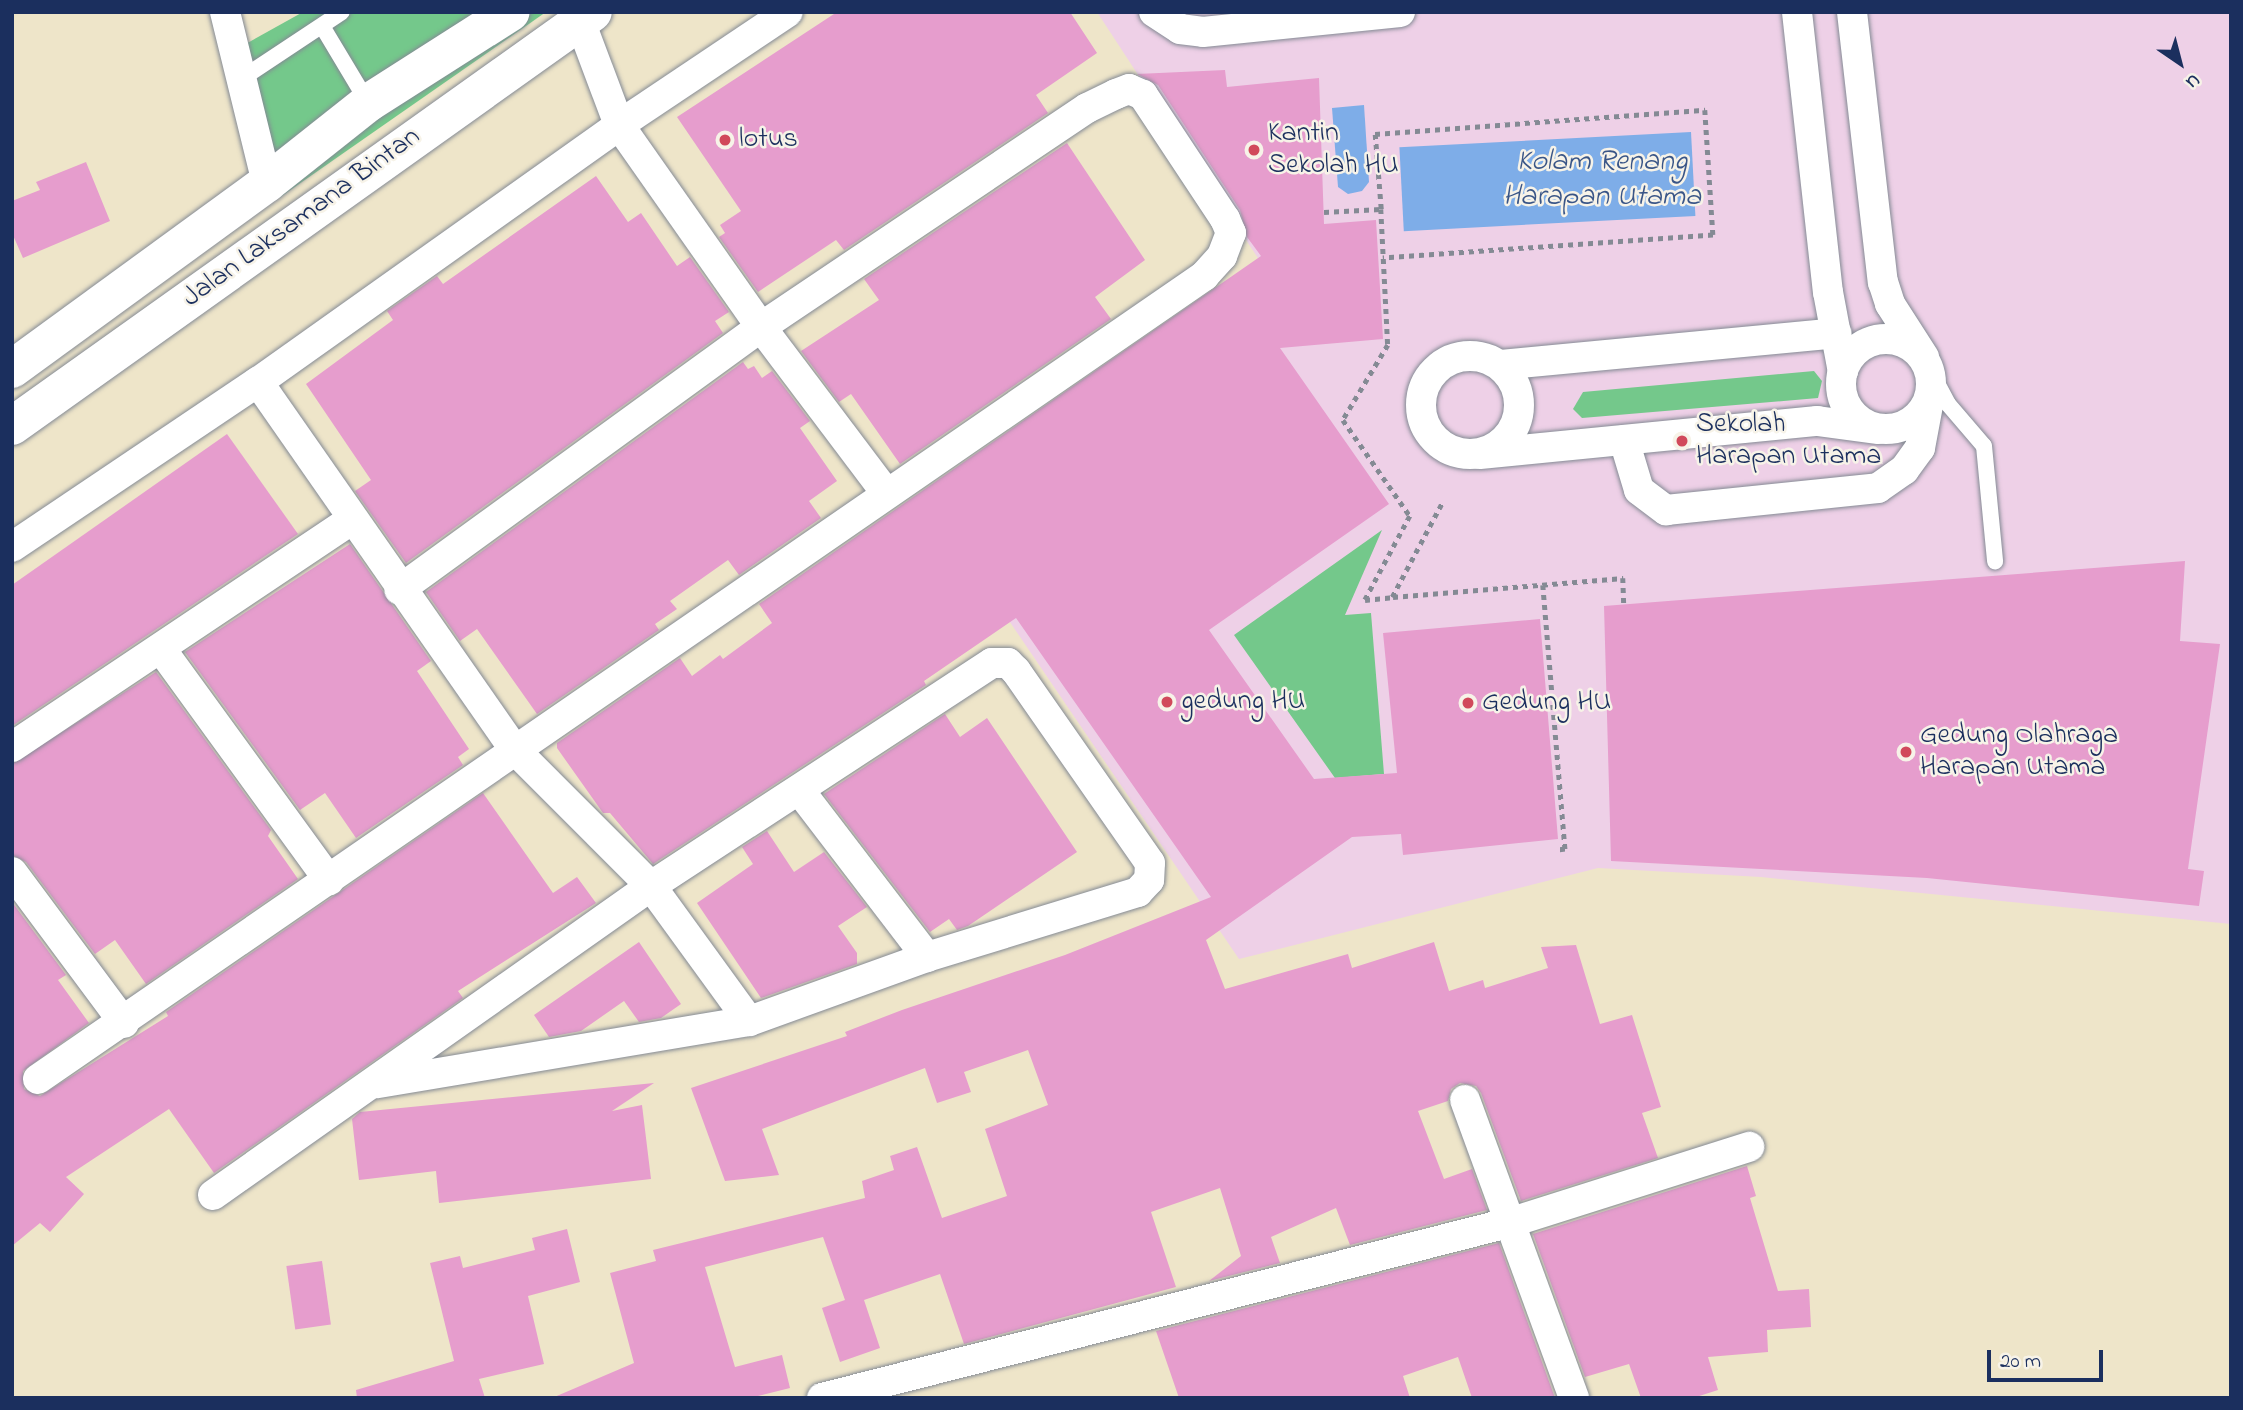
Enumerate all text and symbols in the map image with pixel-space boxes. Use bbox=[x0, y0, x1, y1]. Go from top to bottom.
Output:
north arrow bbox=[2145, 28, 2215, 98]
text: U bbox=[2180, 66, 2205, 95]
place label: Kantin Sekolah HU bbox=[1268, 117, 1399, 183]
street label: Jalan Laksamana Bintan bbox=[177, 121, 427, 315]
place label: lotus bbox=[739, 123, 798, 157]
marker: lotus bbox=[717, 132, 733, 148]
marker: Kantin Sekolah HU bbox=[1246, 142, 1262, 158]
water label: Kolam Renang Harapan Utama bbox=[1503, 144, 1701, 214]
place label: Sekolah Harapan Utama bbox=[1696, 408, 1881, 474]
marker: Sekolah Harapan Utama bbox=[1674, 433, 1690, 449]
place label: gedung HU bbox=[1181, 685, 1305, 719]
place label: Gedung HU bbox=[1482, 686, 1611, 720]
marker: gedung HU bbox=[1159, 694, 1175, 710]
marker: Gedung HU bbox=[1460, 695, 1476, 711]
place label: Gedung Olahraga Harapan Utama bbox=[1920, 719, 2118, 785]
marker: Gedung Olahraga Harapan Utama bbox=[1898, 744, 1914, 760]
scale bar bbox=[1991, 1336, 2106, 1380]
text: 20 m bbox=[2000, 1347, 2041, 1377]

